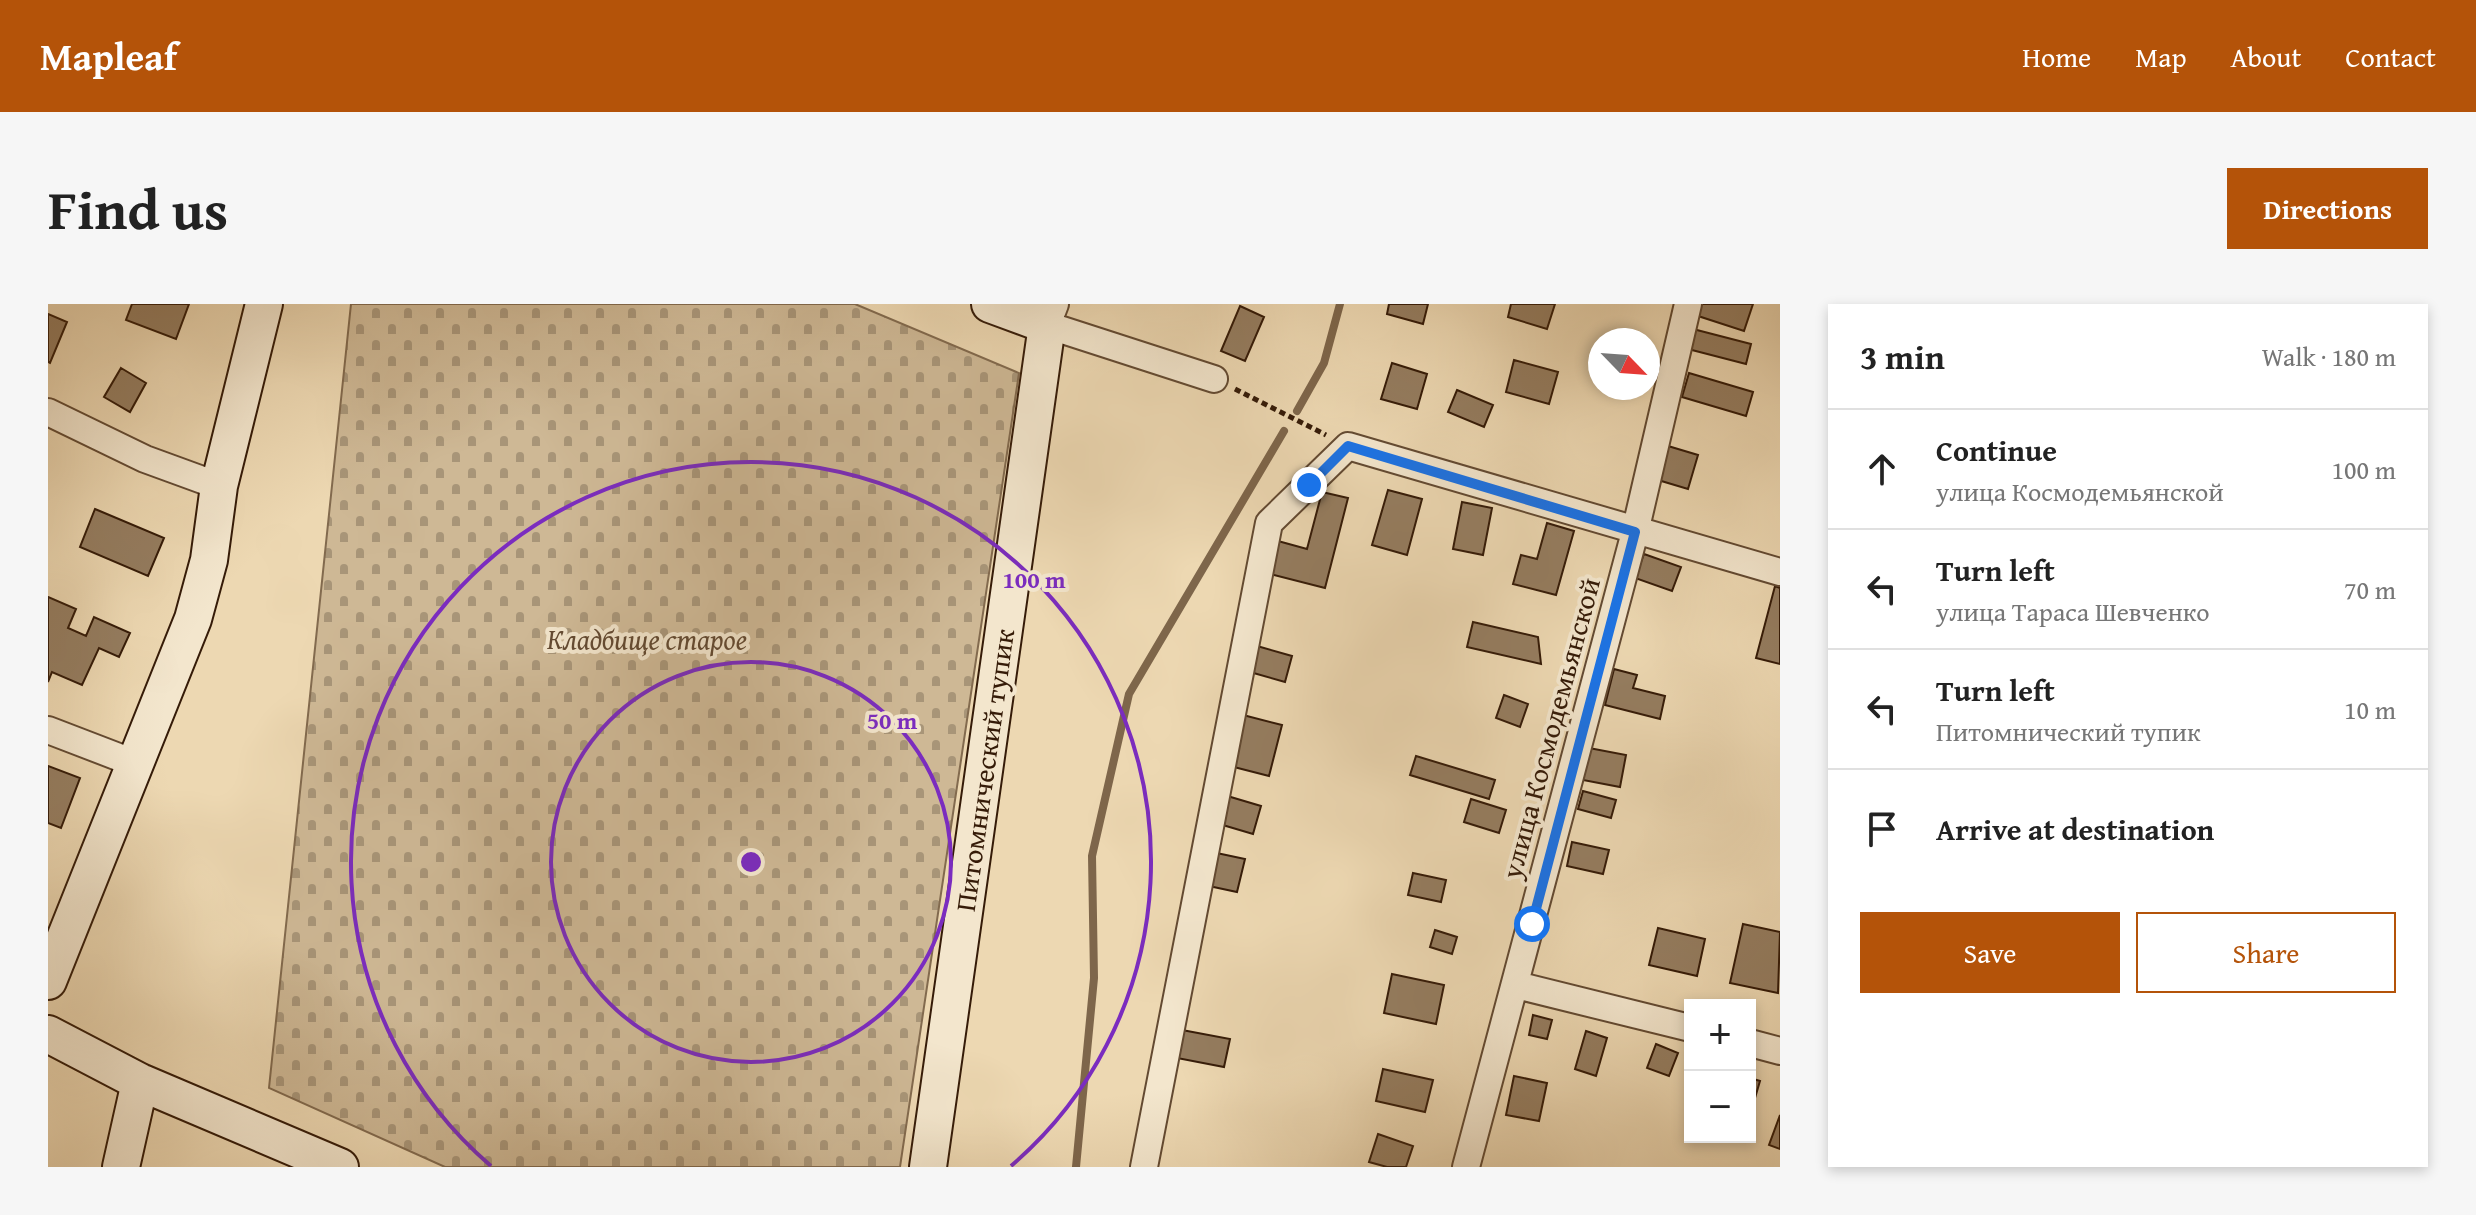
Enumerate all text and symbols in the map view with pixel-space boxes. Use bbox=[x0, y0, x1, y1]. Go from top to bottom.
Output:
text: Mapleaf bbox=[40, 28, 177, 84]
text: Home bbox=[2022, 36, 2091, 77]
text: Map bbox=[2135, 36, 2187, 77]
text: About bbox=[2231, 36, 2301, 77]
text: Contact bbox=[2345, 36, 2436, 77]
text: Find us bbox=[48, 167, 228, 250]
button: Directions bbox=[2227, 168, 2428, 249]
north arrow bbox=[1588, 328, 1660, 400]
text: 3 min bbox=[1860, 332, 1945, 381]
text: Walk · 180 m bbox=[2262, 337, 2396, 376]
text: Continue bbox=[1936, 428, 2057, 472]
icon: ahead bbox=[1860, 447, 1904, 491]
text: 100 m bbox=[2331, 450, 2396, 489]
route end bbox=[1291, 467, 1327, 503]
text: улица Космодемьянской bbox=[1936, 472, 2224, 511]
text: Turn left bbox=[1936, 548, 2055, 592]
text: 100 m bbox=[1002, 562, 1066, 597]
icon: left bbox=[1860, 567, 1904, 611]
text: 70 m bbox=[2344, 570, 2396, 609]
street label: улица Космодемьянской bbox=[1490, 573, 1610, 884]
text: улица Тараса Шевченко bbox=[1936, 592, 2210, 631]
park label: Кладбище старое bbox=[547, 618, 747, 659]
street label: Питомнический тупик bbox=[944, 626, 1024, 914]
text: Turn left bbox=[1936, 668, 2055, 712]
icon: left bbox=[1860, 687, 1904, 731]
text: 10 m bbox=[2344, 690, 2396, 729]
text: 50 m bbox=[867, 703, 918, 738]
text: Питомнический тупик bbox=[1936, 712, 2201, 751]
icon: arrive bbox=[1860, 807, 1904, 851]
text: Arrive at destination bbox=[1936, 807, 2214, 851]
centre of rings bbox=[737, 848, 765, 876]
route start bbox=[1514, 906, 1550, 942]
button: Save bbox=[1860, 912, 2120, 993]
button: Share bbox=[2136, 912, 2396, 993]
map controls bbox=[1684, 999, 1756, 1143]
button: + bbox=[1684, 999, 1756, 1071]
button: − bbox=[1684, 1071, 1756, 1143]

